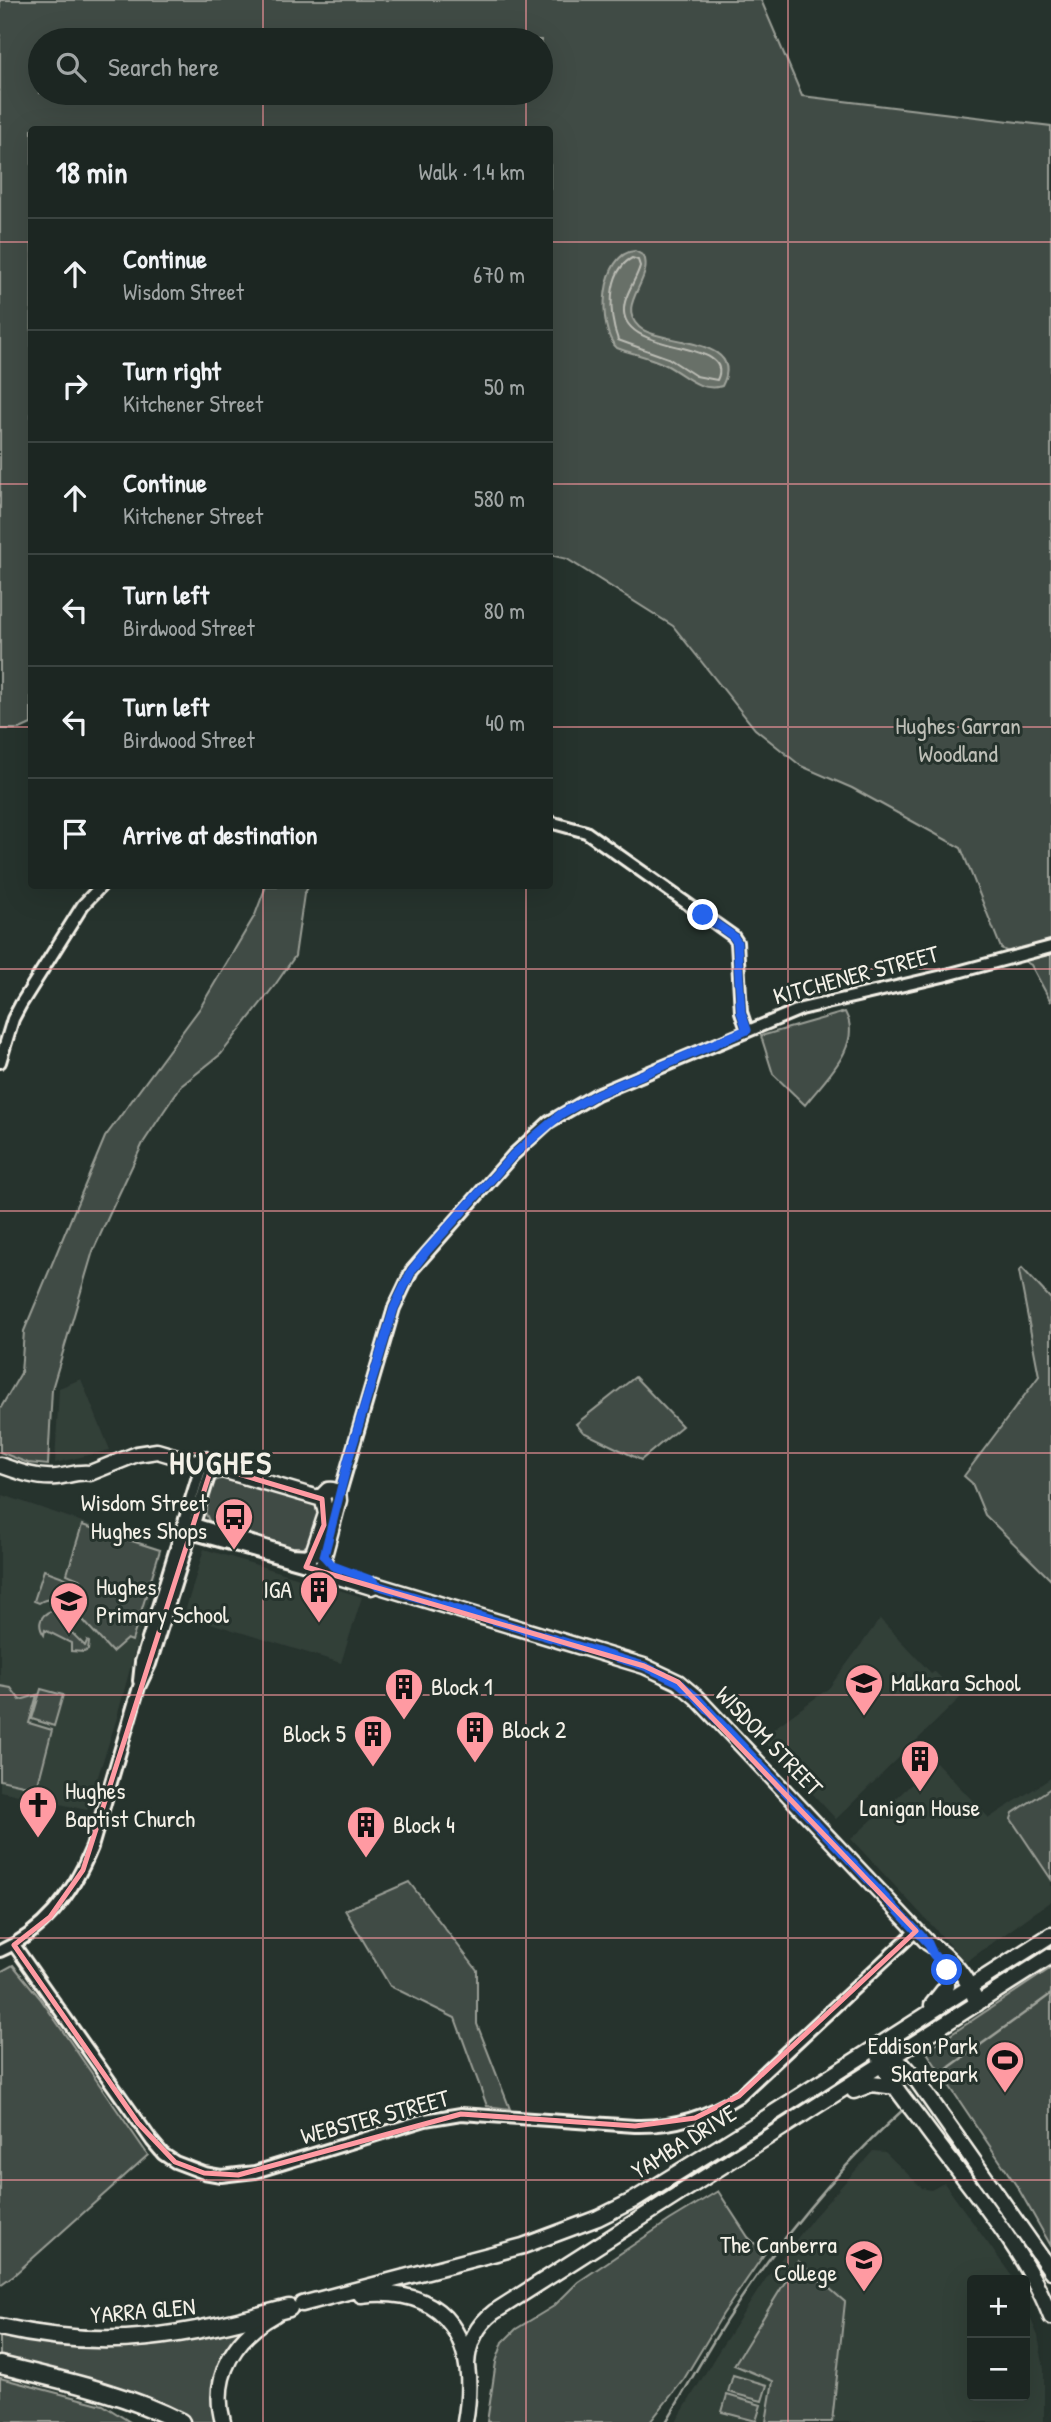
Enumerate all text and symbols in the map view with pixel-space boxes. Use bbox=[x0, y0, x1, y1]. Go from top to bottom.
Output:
search box bbox=[28, 28, 553, 105]
icon: search bbox=[52, 48, 90, 86]
text: Search here bbox=[108, 49, 219, 84]
text: 18 min bbox=[56, 152, 127, 192]
text: Walk · 1.4 km bbox=[419, 156, 525, 187]
text: Continue bbox=[123, 241, 207, 276]
icon: ahead bbox=[56, 255, 94, 293]
text: 670 m bbox=[473, 259, 525, 290]
text: Wisdom Street bbox=[123, 276, 244, 307]
text: Turn right bbox=[123, 353, 221, 388]
icon: right bbox=[56, 367, 94, 405]
text: 50 m bbox=[484, 371, 525, 402]
text: Kitchener Street bbox=[123, 388, 263, 419]
text: Continue bbox=[123, 465, 207, 500]
icon: ahead bbox=[56, 479, 94, 517]
text: 580 m bbox=[474, 483, 525, 514]
text: Kitchener Street bbox=[123, 500, 263, 531]
text: Turn left bbox=[123, 577, 209, 612]
icon: left bbox=[56, 591, 94, 629]
text: 80 m bbox=[484, 595, 525, 626]
text: Birdwood Street bbox=[123, 612, 255, 643]
text: Turn left bbox=[123, 689, 209, 724]
icon: left bbox=[56, 703, 94, 741]
text: 40 m bbox=[485, 707, 525, 738]
park label: Hughes Garran Woodland bbox=[895, 709, 1021, 769]
text: Birdwood Street bbox=[123, 724, 255, 755]
icon: arrive bbox=[56, 815, 94, 853]
text: Arrive at destination bbox=[123, 817, 318, 852]
route end bbox=[687, 899, 718, 930]
street label: KITCHENER STREET bbox=[770, 936, 943, 1011]
district label: HUGHES bbox=[169, 1441, 273, 1484]
place label: Wisdom Street Hughes Shops bbox=[81, 1486, 208, 1546]
bus stop icon: Wisdom Street Hughes Shops bbox=[213, 1496, 255, 1551]
building icon: IGA bbox=[298, 1569, 340, 1624]
place label: Hughes Primary School bbox=[96, 1570, 230, 1630]
place label: IGA bbox=[263, 1573, 292, 1605]
school or university icon: Hughes Primary School bbox=[48, 1580, 90, 1635]
school or university icon: Malkara School bbox=[843, 1662, 885, 1717]
building icon: Block 1 bbox=[383, 1666, 425, 1721]
place label: Malkara School bbox=[891, 1666, 1021, 1698]
place label: Block 1 bbox=[431, 1670, 493, 1702]
street label: WISDOM STREET bbox=[709, 1678, 831, 1803]
building icon: Block 2 bbox=[454, 1709, 496, 1764]
building icon: Block 5 bbox=[352, 1713, 394, 1768]
place label: Block 2 bbox=[502, 1713, 566, 1745]
place label: Block 5 bbox=[283, 1717, 346, 1749]
building icon: Lanigan House bbox=[899, 1738, 941, 1793]
place label: Hughes Baptist Church bbox=[65, 1774, 195, 1834]
church icon: Hughes Baptist Church bbox=[17, 1784, 59, 1839]
place label: Lanigan House bbox=[860, 1791, 981, 1823]
building icon: Block 4 bbox=[345, 1804, 387, 1859]
place label: Block 4 bbox=[393, 1808, 455, 1840]
route start bbox=[931, 1954, 962, 1985]
place label: Eddison Park Skatepark bbox=[868, 2029, 978, 2089]
sports icon: Eddison Park Skatepark bbox=[984, 2039, 1026, 2094]
street label: WEBSTER STREET bbox=[297, 2081, 453, 2151]
street label: YAMBA DRIVE bbox=[625, 2096, 742, 2186]
place label: The Canberra College bbox=[720, 2228, 837, 2288]
school or university icon: The Canberra College bbox=[843, 2238, 885, 2293]
map controls bbox=[967, 2275, 1030, 2401]
button: + bbox=[967, 2275, 1030, 2338]
street label: YARRA GLEN bbox=[89, 2289, 197, 2331]
button: − bbox=[967, 2338, 1030, 2401]

